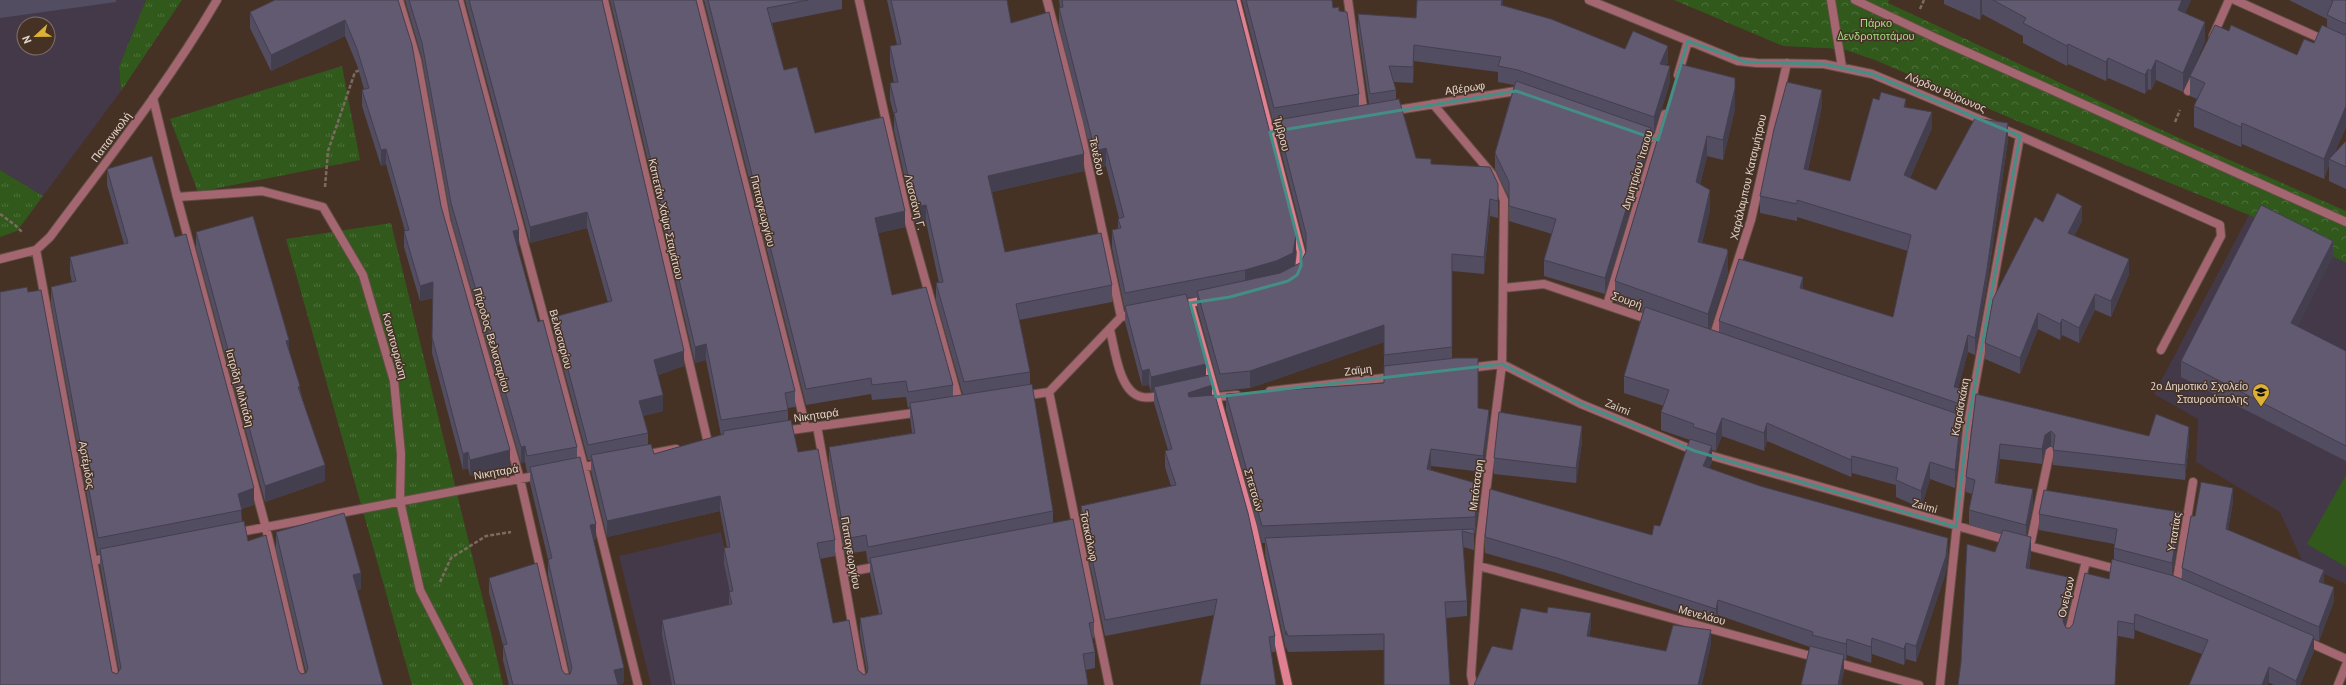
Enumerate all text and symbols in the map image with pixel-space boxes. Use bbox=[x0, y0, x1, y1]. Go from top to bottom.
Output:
north arrow bbox=[16, 16, 56, 56]
park label: Πάρκο Δενδροποτάμου bbox=[1837, 16, 1915, 43]
text: N bbox=[19, 34, 35, 46]
street label: Λόρδου Βύρωνος bbox=[1904, 69, 1988, 115]
street label: Αβέρωφ bbox=[1444, 78, 1486, 98]
street label: Παπανικολή bbox=[88, 109, 134, 165]
street label: Χαράλαμπου Κατσιμήτρου bbox=[1727, 113, 1769, 241]
street label: Ίμβρου bbox=[1271, 114, 1293, 153]
street label: Δημητρίου Ίτσιου bbox=[1618, 129, 1656, 211]
street label: Τενέδου bbox=[1086, 135, 1108, 177]
street label: Καπετάν Χάψα Σταμάτιου bbox=[645, 157, 687, 281]
street label: Λασσάνη Γ. bbox=[901, 173, 929, 231]
street label: Παπαγεωργίου bbox=[747, 174, 779, 248]
street label: Πάροδος Βελισσαρίου bbox=[470, 286, 514, 394]
street label: Σουρή bbox=[1610, 288, 1644, 312]
street label: Βελισσαρίου bbox=[546, 308, 576, 370]
street label: Κουντουριώτη bbox=[379, 311, 411, 381]
street label: Ιατρίδη Μιλτιάδη bbox=[223, 347, 257, 429]
street label: Ζαϊμη bbox=[1343, 361, 1373, 379]
street label: Καραϊσκάκη bbox=[1948, 377, 1972, 437]
place label: 2ο Δημοτικό Σχολείο Σταυρούπολης bbox=[2150, 379, 2248, 406]
school or university icon: 2ο Δημοτικό Σχολείο Σταυρούπολης bbox=[2251, 382, 2271, 407]
street label: Zaimi bbox=[1603, 396, 1633, 418]
street label: Νικηταρά bbox=[793, 405, 840, 425]
street label: Αρτέμιδος bbox=[76, 440, 98, 490]
street label: Μπότσαρη bbox=[1466, 458, 1486, 512]
street label: Νικηταρά bbox=[473, 461, 520, 483]
street label: Σπετσών bbox=[1241, 467, 1267, 514]
street label: Zaimi bbox=[1911, 496, 1939, 516]
street label: Τσακάλωφ bbox=[1077, 509, 1101, 563]
street label: Υπατίας bbox=[2164, 511, 2184, 553]
street label: Παπαγεωργίου bbox=[838, 516, 864, 590]
street label: Ονείρων bbox=[2054, 575, 2078, 619]
street label: Μενελάου bbox=[1677, 602, 1727, 628]

